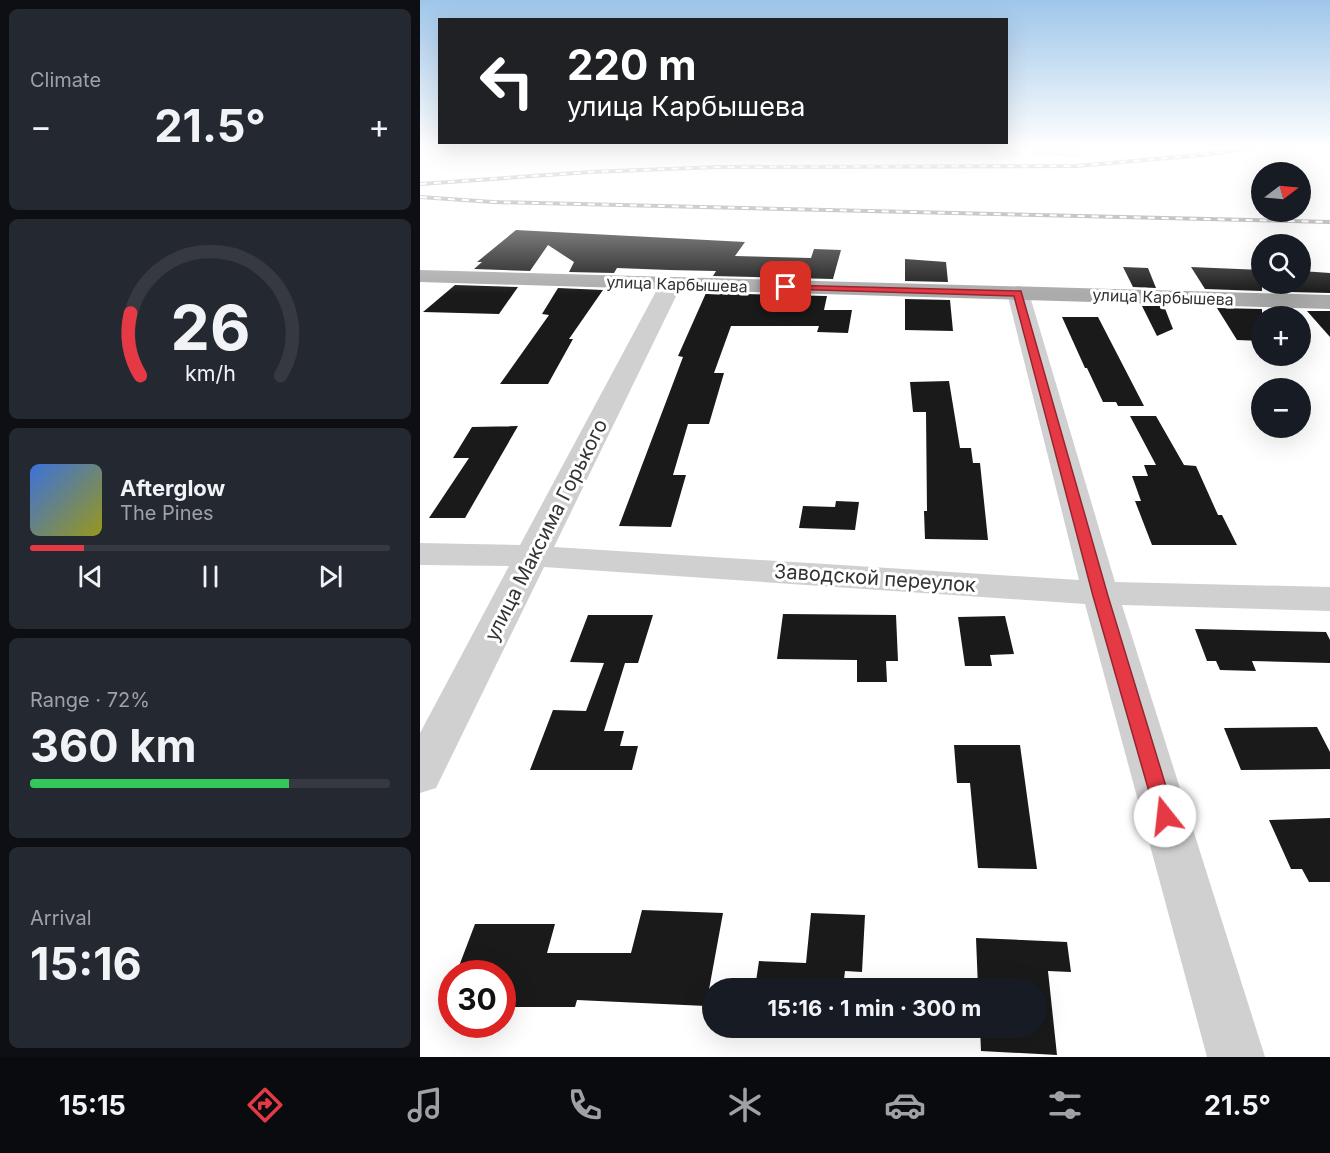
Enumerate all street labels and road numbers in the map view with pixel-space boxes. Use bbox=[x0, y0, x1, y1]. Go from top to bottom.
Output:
street label: улица Карбышева bbox=[606, 272, 748, 296]
street label: улица Карбышева bbox=[1092, 285, 1234, 309]
street label: улица Максима Горького bbox=[480, 415, 612, 645]
street label: Заводской переулок bbox=[773, 559, 977, 597]

